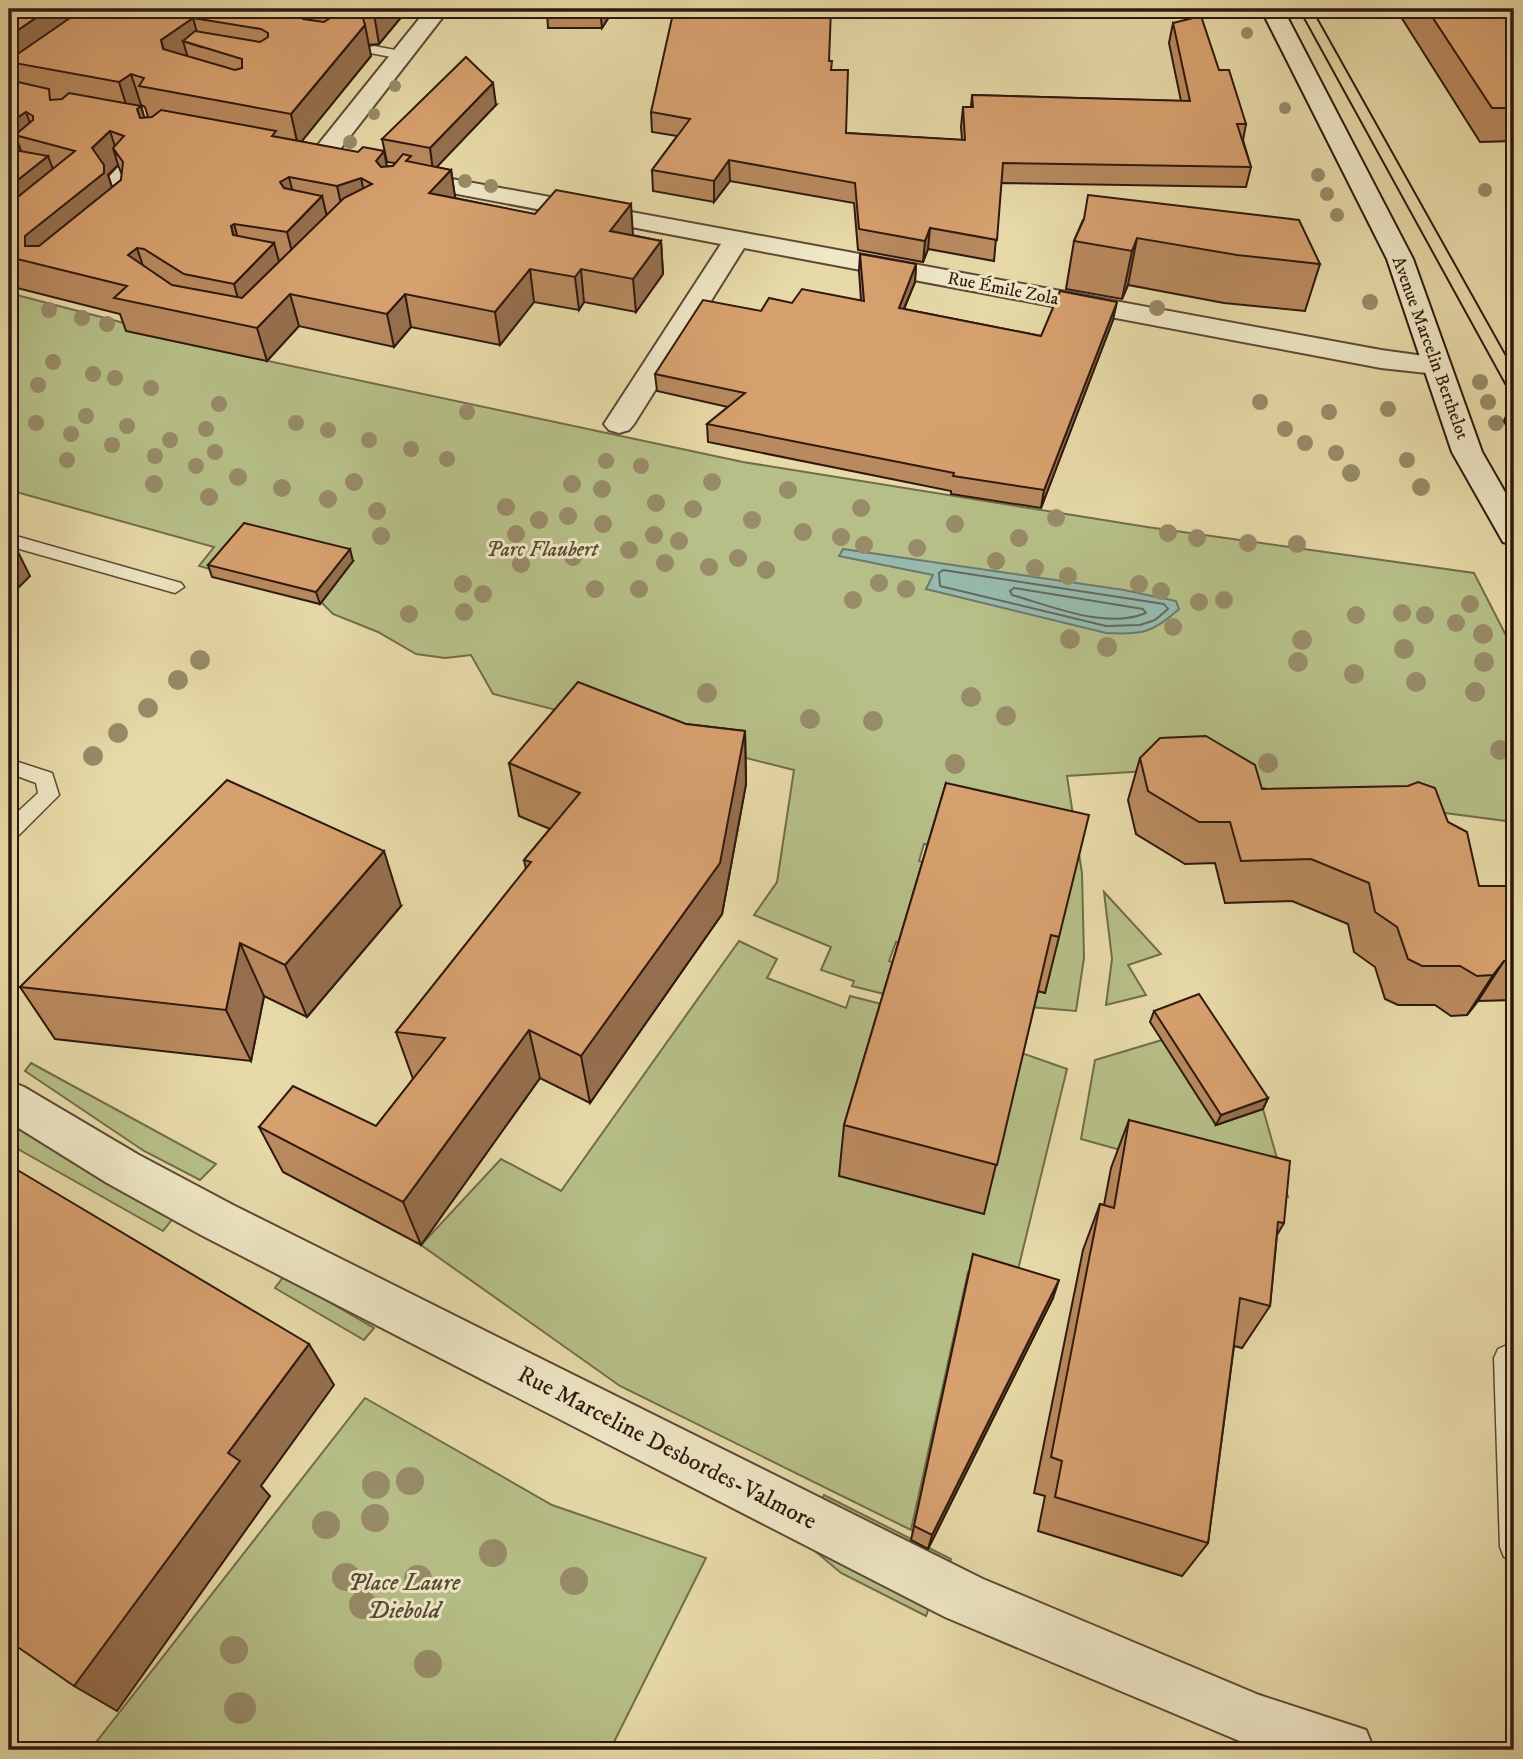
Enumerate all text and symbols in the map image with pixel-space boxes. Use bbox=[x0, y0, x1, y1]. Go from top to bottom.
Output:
street label: Avenue Marcelin Berthelot bbox=[1387, 254, 1473, 443]
street label: Rue Émile Zola bbox=[946, 267, 1061, 311]
park label: Parc Flaubert bbox=[486, 537, 599, 563]
street label: Rue Marceline Desbordes-Valmore bbox=[512, 1359, 822, 1537]
park label: Place Laure Diebold bbox=[348, 1568, 461, 1626]

